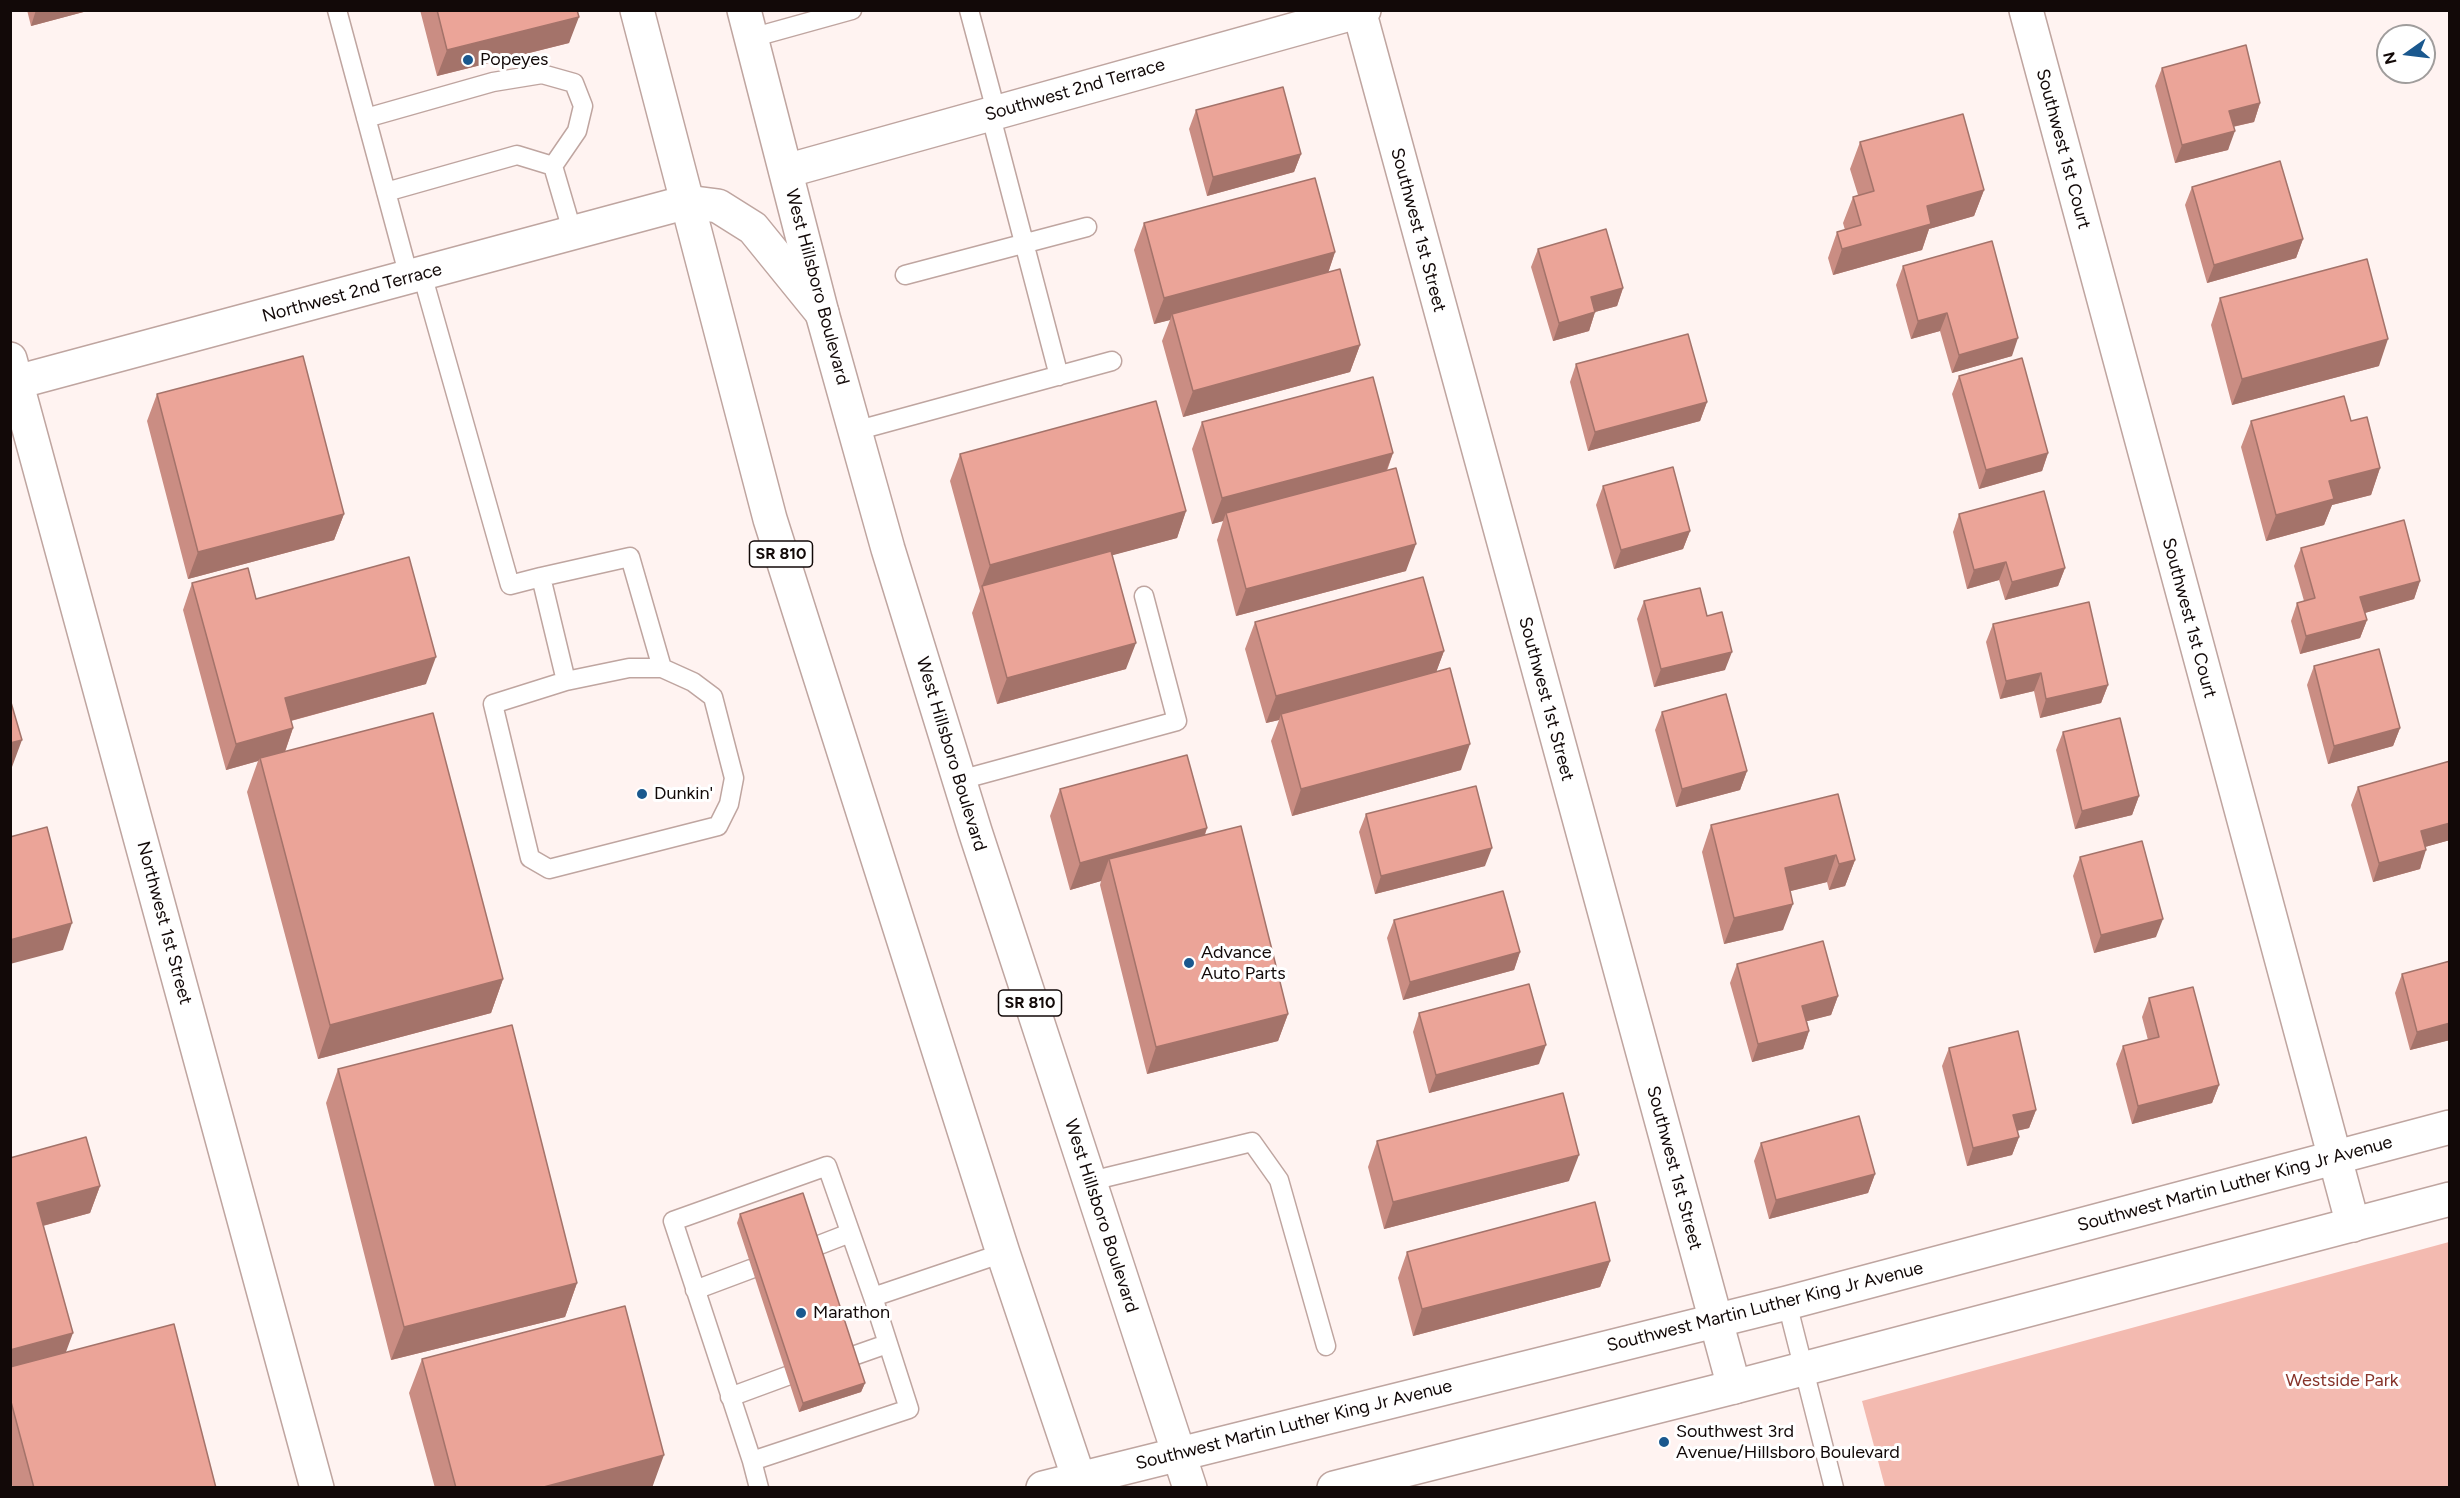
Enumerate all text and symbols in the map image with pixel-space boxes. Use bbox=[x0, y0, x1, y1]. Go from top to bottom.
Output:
north arrow bbox=[2376, 24, 2436, 84]
place label: Popeyes bbox=[480, 49, 548, 71]
text: N bbox=[2379, 50, 2401, 66]
marker: Popeyes bbox=[461, 53, 475, 67]
street label: Southwest 2nd Terrace bbox=[982, 54, 1168, 126]
street label: Southwest 1st Court bbox=[2031, 66, 2095, 232]
street label: Southwest 1st Street bbox=[1386, 146, 1450, 314]
street label: West Hillsboro Boulevard bbox=[780, 187, 854, 387]
street label: Northwest 2nd Terrace bbox=[260, 259, 444, 327]
street label: Southwest 1st Court bbox=[2157, 535, 2221, 701]
road number: SR 810 bbox=[750, 541, 812, 567]
street label: Southwest 1st Street bbox=[1514, 615, 1578, 783]
street label: West Hillsboro Boulevard bbox=[911, 654, 991, 854]
place label: Dunkin' bbox=[654, 783, 713, 805]
marker: Dunkin' bbox=[635, 787, 649, 801]
street label: Northwest 1st Street bbox=[132, 839, 196, 1007]
place label: Advance Auto Parts bbox=[1201, 942, 1286, 984]
marker: Advance Auto Parts bbox=[1182, 956, 1196, 970]
road number: SR 810 bbox=[998, 990, 1062, 1016]
street label: Southwest 1st Street bbox=[1642, 1084, 1706, 1252]
street label: West Hillsboro Boulevard bbox=[1060, 1117, 1142, 1315]
street label: Southwest Martin Luther King Jr Avenue bbox=[2075, 1132, 2395, 1236]
street label: Southwest Martin Luther King Jr Avenue bbox=[1605, 1257, 1925, 1357]
place label: Marathon bbox=[813, 1302, 890, 1324]
marker: Marathon bbox=[794, 1306, 808, 1320]
park label: Westside Park bbox=[2285, 1370, 2399, 1392]
street label: Southwest Martin Luther King Jr Avenue bbox=[1134, 1375, 1454, 1475]
place label: Southwest 3rd Avenue/Hillsboro Boulevard bbox=[1676, 1421, 1900, 1464]
marker: Southwest 3rd Avenue/Hillsboro Boulevard bbox=[1657, 1435, 1671, 1449]

